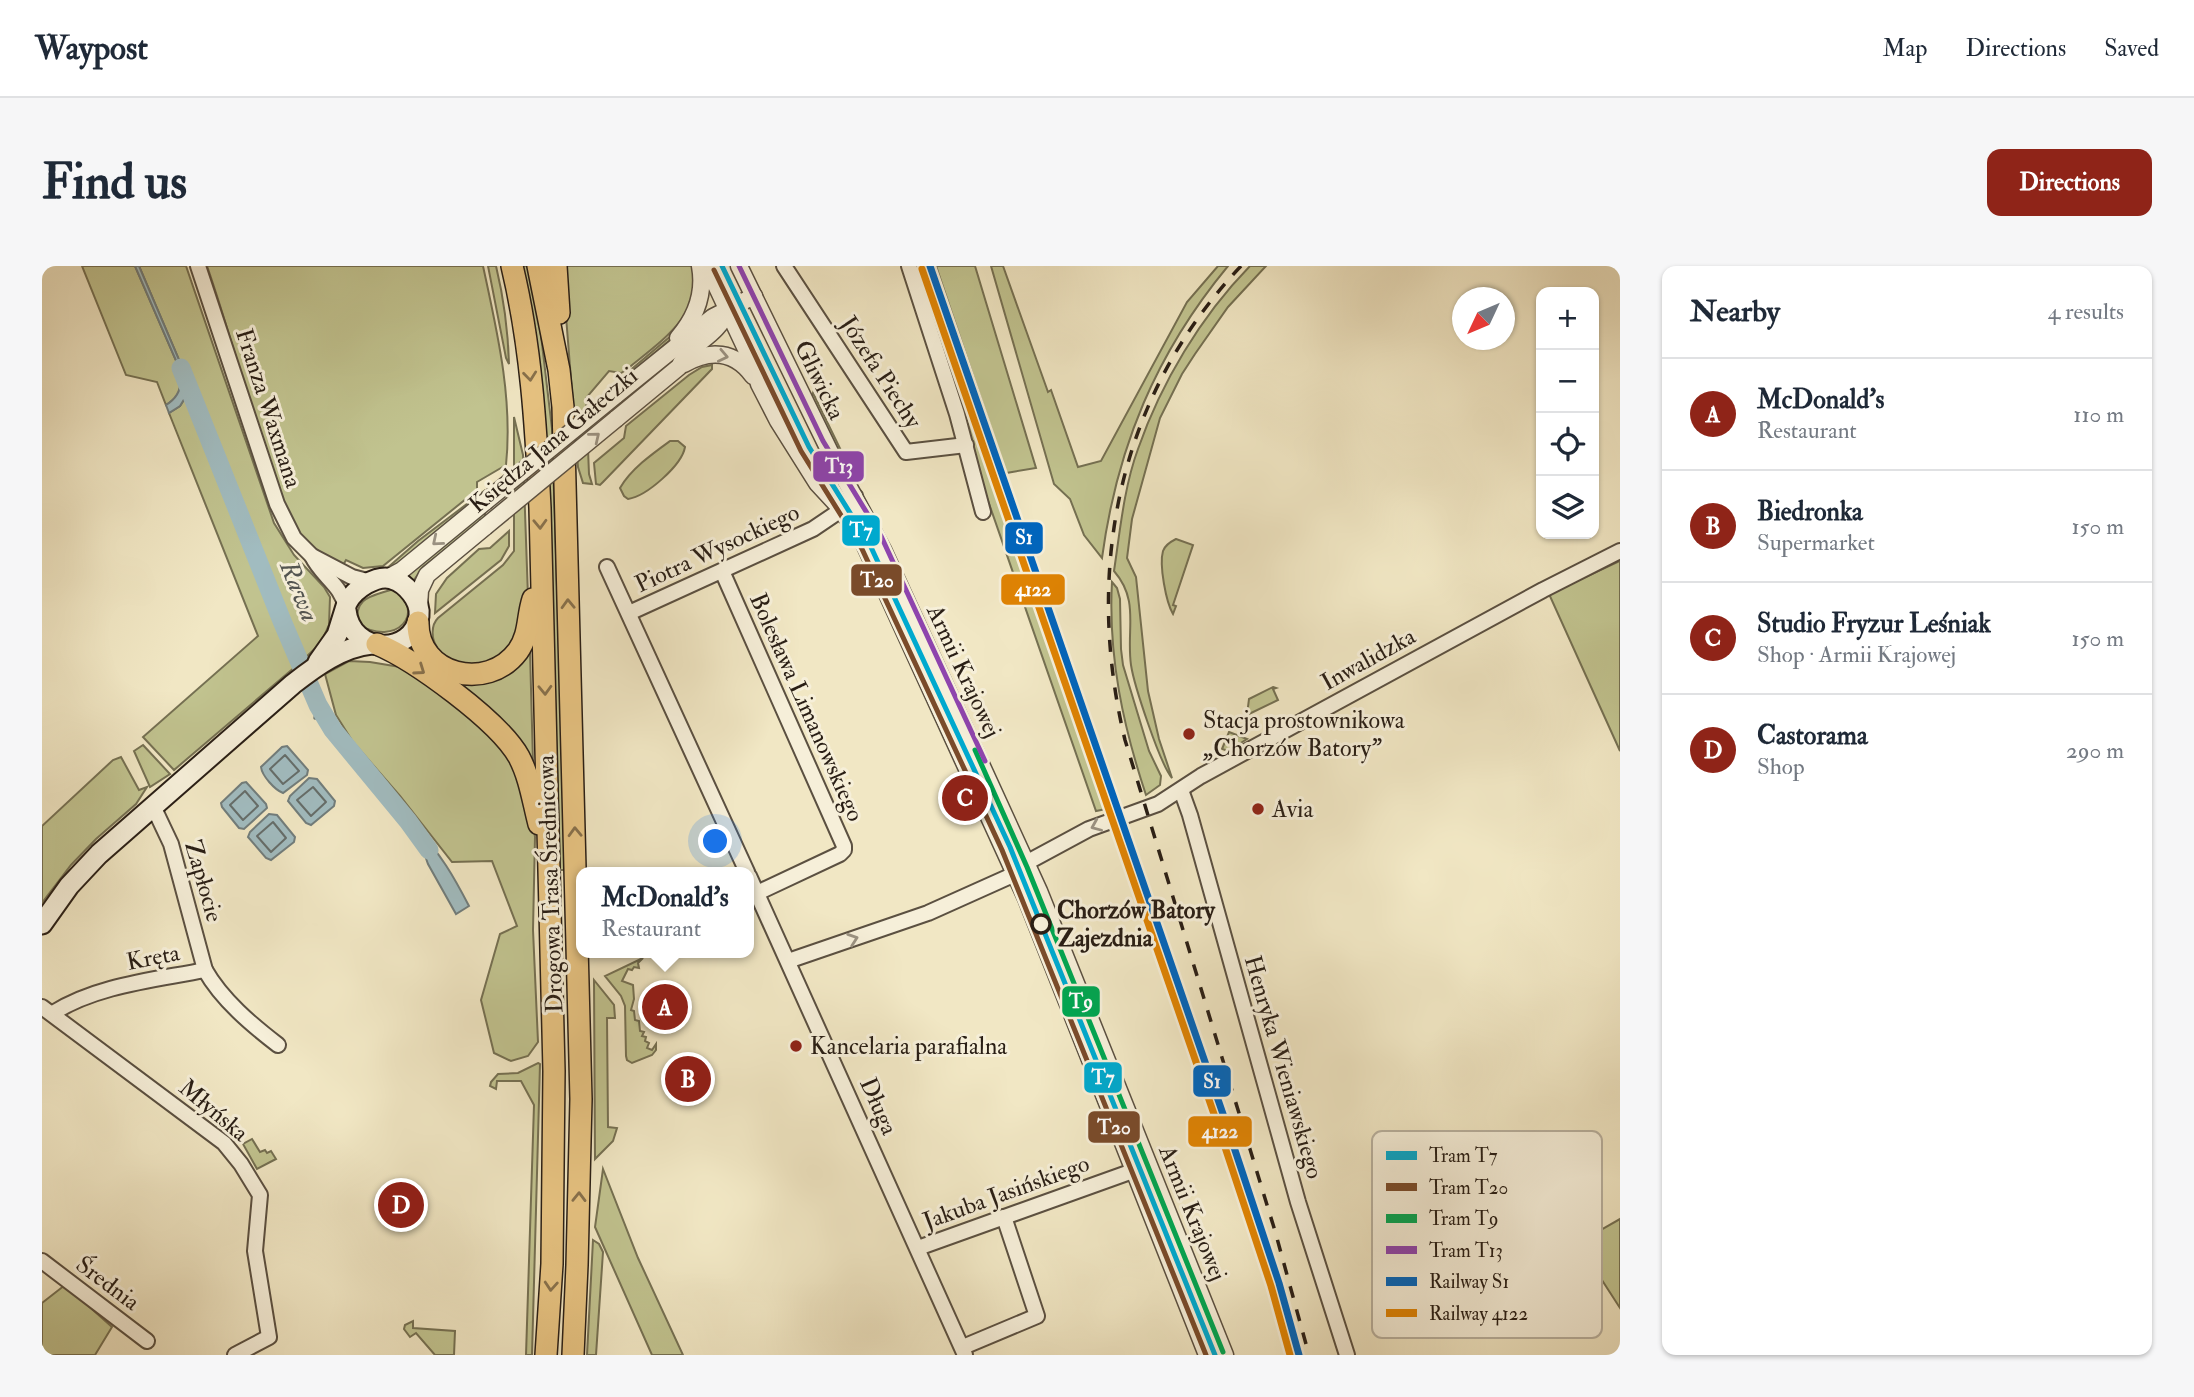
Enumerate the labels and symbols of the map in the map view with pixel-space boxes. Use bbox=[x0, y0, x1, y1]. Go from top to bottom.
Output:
north arrow bbox=[1452, 287, 1515, 350]
street label: Józefa Piechy bbox=[832, 309, 929, 435]
street label: Franza Waxmana bbox=[228, 325, 309, 493]
street label: Gliwicka bbox=[787, 335, 852, 426]
one-way arrow bbox=[717, 348, 729, 363]
street label: Księdza Jana Gałeczki bbox=[462, 361, 644, 520]
one-way arrow bbox=[523, 371, 538, 382]
one-way arrow bbox=[586, 433, 599, 445]
line badge: T13 bbox=[812, 450, 865, 483]
text: T13 bbox=[824, 455, 853, 479]
street label: Piotra Wysockiego bbox=[630, 497, 804, 600]
line badge: T7 bbox=[841, 514, 881, 547]
one-way arrow bbox=[533, 519, 548, 530]
text: T7 bbox=[849, 519, 873, 543]
line badge: S1 bbox=[1004, 521, 1044, 555]
text: S1 bbox=[1015, 526, 1033, 550]
one-way arrow bbox=[433, 533, 446, 545]
water label: Rawa bbox=[272, 555, 326, 627]
line badge: T20 bbox=[850, 563, 903, 597]
text: T20 bbox=[859, 569, 894, 593]
line badge: 4122 bbox=[1000, 573, 1066, 606]
text: 4122 bbox=[1014, 578, 1052, 602]
street label: Bolesława Limanowskiego bbox=[742, 588, 871, 826]
one-way arrow bbox=[561, 599, 576, 610]
street label: Armii Krajowej bbox=[919, 599, 1008, 743]
street label: Inwalidzka bbox=[1316, 620, 1422, 698]
one-way arrow bbox=[412, 662, 425, 674]
one-way arrow bbox=[537, 685, 553, 695]
place label: Stacja prostownikowa „Chorzów Batory” bbox=[1202, 705, 1406, 764]
marker: Stacja prostownikowa „Chorzów Batory” bbox=[1181, 726, 1197, 742]
street label: Drogowa Trasa Średnicowa bbox=[529, 753, 570, 1014]
pin: C bbox=[942, 772, 988, 824]
place label: Avia bbox=[1271, 794, 1314, 825]
marker: Avia bbox=[1250, 801, 1266, 817]
one-way arrow bbox=[1090, 818, 1103, 832]
your location bbox=[698, 824, 732, 858]
one-way arrow bbox=[567, 826, 582, 837]
street label: Zapłocie bbox=[177, 837, 230, 926]
place label: Chorzów Batory Zajezdnia bbox=[1057, 895, 1216, 954]
marker: Chorzów Batory Zajezdnia bbox=[1031, 914, 1051, 934]
one-way arrow bbox=[846, 933, 858, 947]
street label: Kręta bbox=[124, 937, 183, 978]
street label: Henryka Wieniawskiego bbox=[1237, 952, 1330, 1182]
pin: A bbox=[642, 981, 688, 1033]
line badge: T9 bbox=[1061, 985, 1101, 1018]
text: T9 bbox=[1068, 990, 1093, 1014]
place label: Kancelaria parafialna bbox=[810, 1031, 1008, 1062]
marker: Kancelaria parafialna bbox=[788, 1038, 804, 1054]
pin: B bbox=[665, 1053, 711, 1105]
line badge: T7 bbox=[1083, 1061, 1123, 1094]
line badge: S1 bbox=[1192, 1064, 1232, 1098]
text: T7 bbox=[1091, 1066, 1115, 1090]
text: S1 bbox=[1203, 1070, 1221, 1094]
street label: Młyńska bbox=[172, 1072, 256, 1149]
street label: Długa bbox=[852, 1073, 905, 1141]
line badge: T20 bbox=[1087, 1110, 1141, 1144]
line badge: 4122 bbox=[1187, 1115, 1253, 1148]
text: T20 bbox=[1096, 1116, 1131, 1140]
text: 4122 bbox=[1201, 1120, 1239, 1144]
legend bbox=[1372, 1131, 1602, 1338]
street label: Armii Krajowej bbox=[1151, 1140, 1234, 1285]
text: Tram T7 bbox=[1429, 1144, 1498, 1168]
street label: Jakuba Jasińskiego bbox=[918, 1148, 1094, 1237]
text: Tram T20 bbox=[1429, 1176, 1508, 1200]
pin: D bbox=[378, 1179, 424, 1231]
one-way arrow bbox=[571, 1191, 586, 1202]
text: Tram T9 bbox=[1429, 1207, 1499, 1231]
text: Tram T13 bbox=[1429, 1239, 1503, 1263]
street label: Średnia bbox=[69, 1248, 148, 1318]
text: Railway S1 bbox=[1429, 1270, 1509, 1294]
one-way arrow bbox=[543, 1281, 558, 1292]
text: Railway 4122 bbox=[1429, 1302, 1528, 1326]

